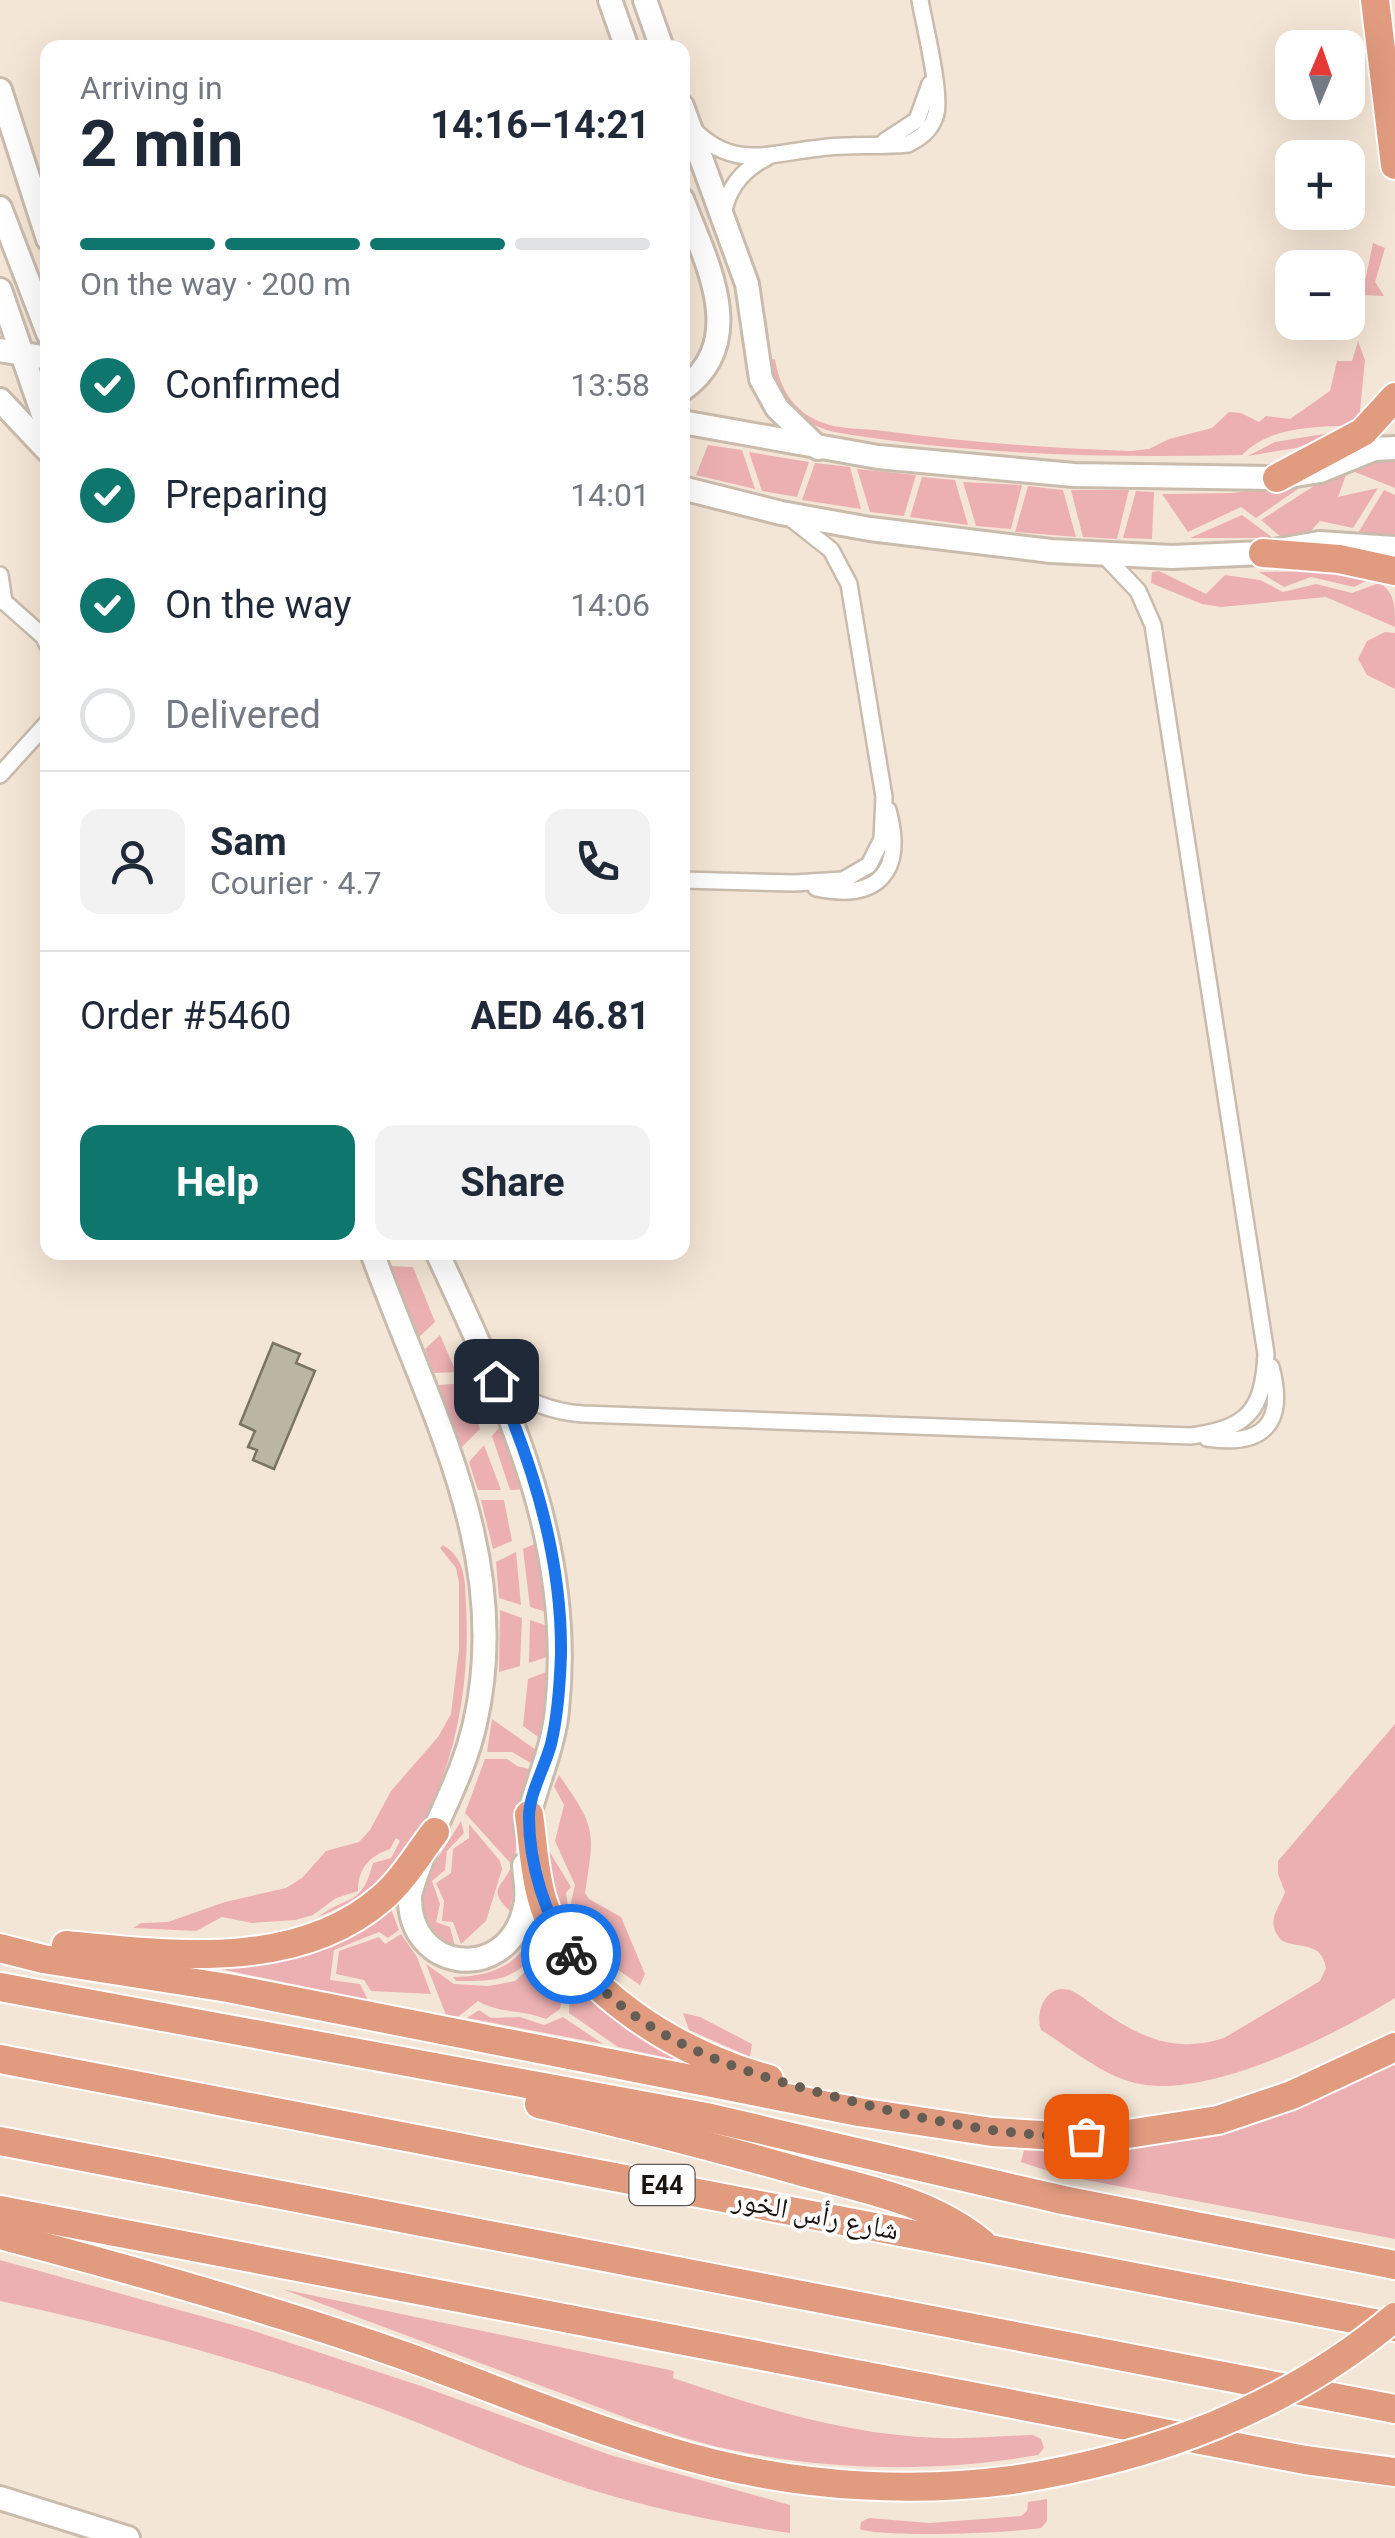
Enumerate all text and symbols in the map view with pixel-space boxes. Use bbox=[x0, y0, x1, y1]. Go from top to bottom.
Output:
north arrow bbox=[1275, 30, 1365, 120]
map controls bbox=[1275, 30, 1365, 340]
text: Arriving in bbox=[80, 69, 223, 107]
text: 14:16–14:21 bbox=[430, 103, 650, 147]
text: 2 min bbox=[80, 106, 243, 182]
button: + bbox=[1275, 140, 1365, 230]
button: − bbox=[1275, 250, 1365, 340]
text: On the way · 200 m bbox=[80, 265, 351, 303]
icon: check bbox=[80, 358, 135, 413]
text: Confirmed bbox=[165, 363, 341, 407]
text: 13:58 bbox=[570, 366, 650, 404]
icon: check bbox=[80, 468, 135, 523]
text: Preparing bbox=[165, 473, 328, 517]
text: 14:01 bbox=[570, 476, 650, 514]
icon: check bbox=[80, 578, 135, 633]
text: On the way bbox=[165, 583, 351, 627]
text: 14:06 bbox=[570, 586, 650, 624]
text: Delivered bbox=[165, 693, 321, 737]
button: person bbox=[80, 809, 185, 914]
button: phone bbox=[545, 809, 650, 914]
text: Sam bbox=[210, 820, 287, 864]
text: Courier · 4.7 bbox=[210, 864, 382, 902]
text: Order #5460 bbox=[80, 994, 291, 1038]
text: AED 46.81 bbox=[471, 994, 650, 1038]
button: Help bbox=[80, 1125, 355, 1240]
button: Share bbox=[375, 1125, 650, 1240]
pin bbox=[454, 1339, 539, 1424]
icon: home bbox=[469, 1354, 524, 1409]
courier bbox=[521, 1904, 621, 2004]
icon: bike bbox=[544, 1927, 599, 1982]
pin bbox=[1044, 2094, 1129, 2179]
icon: bag bbox=[1059, 2109, 1114, 2164]
road number: E44 bbox=[630, 2165, 694, 2205]
street label: شارع رأس الخور bbox=[729, 2181, 902, 2248]

